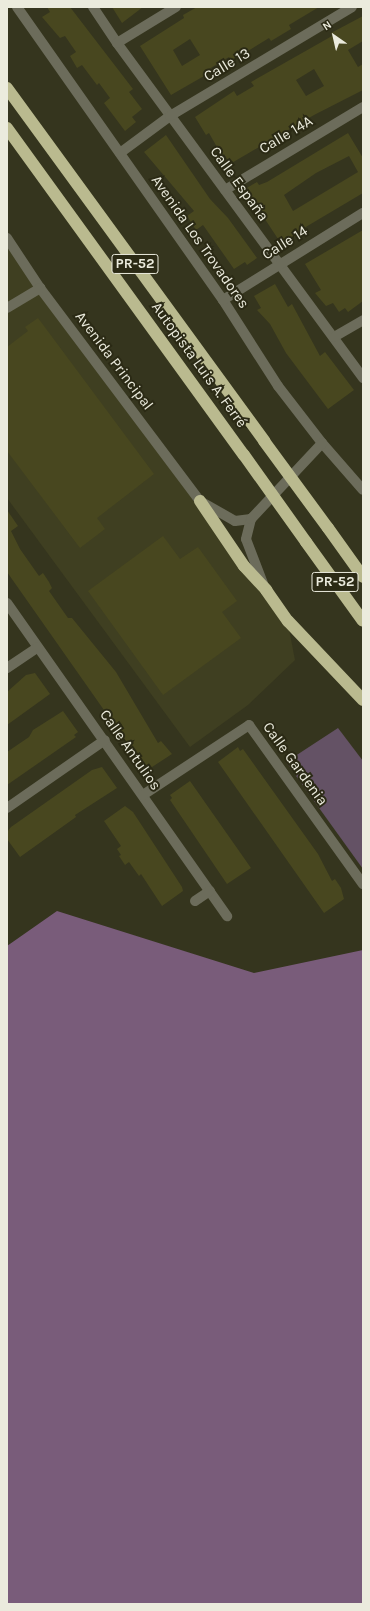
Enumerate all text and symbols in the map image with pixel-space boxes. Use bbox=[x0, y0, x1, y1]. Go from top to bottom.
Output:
north arrow bbox=[314, 16, 354, 56]
text: N bbox=[320, 18, 334, 33]
street label: Calle 13 bbox=[201, 44, 253, 86]
street label: Calle 14A bbox=[256, 112, 316, 158]
street label: Calle España bbox=[206, 143, 272, 225]
street label: Avenida Los Trovadores bbox=[147, 172, 253, 312]
street label: Calle 14 bbox=[259, 222, 311, 264]
road number: PR-52 bbox=[111, 252, 159, 276]
street label: Autopista Luis A. Ferré bbox=[147, 299, 251, 431]
street label: Avenida Principal bbox=[71, 308, 157, 414]
road number: PR-52 bbox=[311, 570, 359, 594]
street label: Calle Antulios bbox=[96, 706, 164, 794]
street label: Calle Gardenia bbox=[259, 719, 331, 809]

